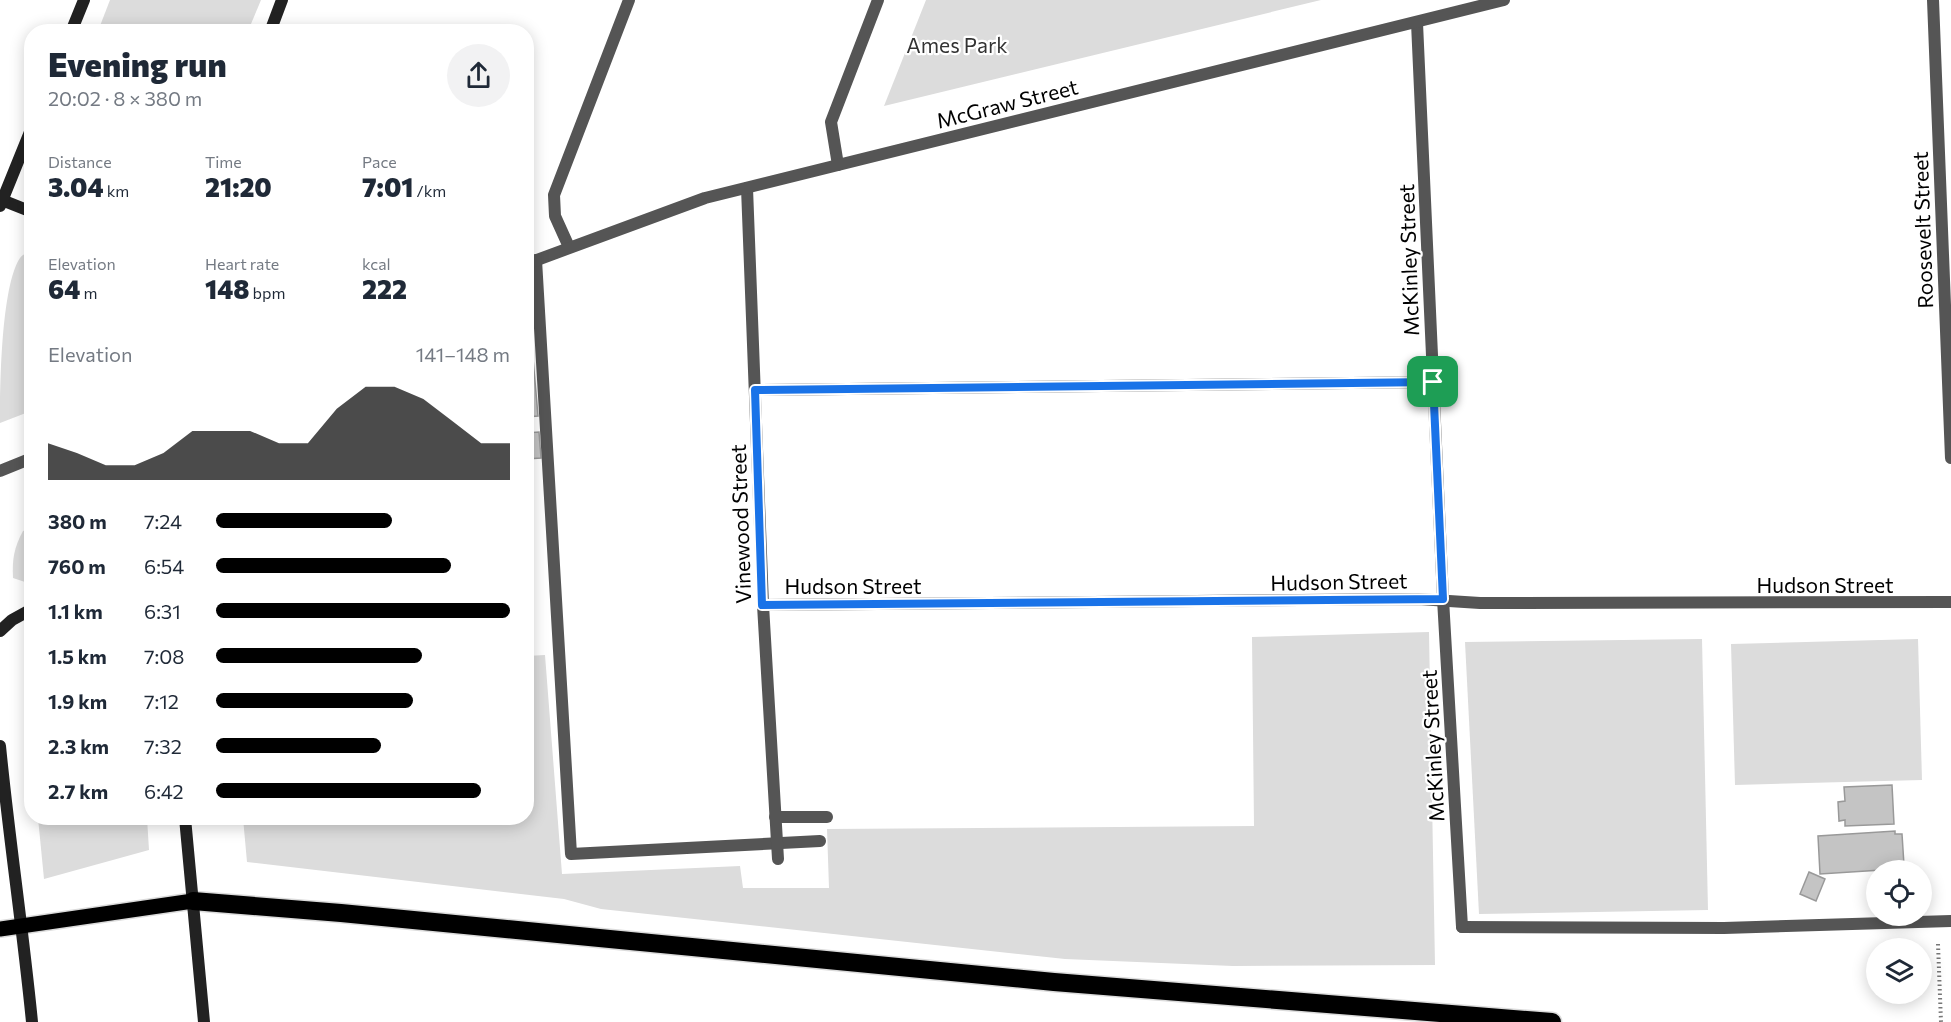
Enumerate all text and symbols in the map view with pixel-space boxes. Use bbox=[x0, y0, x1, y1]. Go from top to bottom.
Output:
park label: Ames Park bbox=[906, 32, 1008, 57]
text: Evening run bbox=[48, 43, 227, 84]
button: share bbox=[447, 44, 510, 107]
street label: McGraw Street bbox=[934, 73, 1080, 133]
text: 20:02 · 8 × 380 m bbox=[48, 86, 202, 110]
street label: Roosevelt Street bbox=[1907, 151, 1937, 309]
text: Distance bbox=[48, 152, 112, 171]
text: Time bbox=[205, 152, 242, 171]
text: Pace bbox=[362, 152, 397, 171]
text: 3.04 bbox=[48, 171, 104, 202]
text: 21:20 bbox=[205, 171, 272, 202]
text: 7:01 bbox=[362, 171, 413, 202]
text: km bbox=[104, 181, 129, 200]
text: /km bbox=[413, 181, 446, 200]
street label: McKinley Street bbox=[1393, 183, 1423, 337]
text: Elevation bbox=[48, 254, 116, 273]
text: Heart rate bbox=[205, 254, 279, 273]
text: kcal bbox=[362, 254, 391, 273]
text: 64 bbox=[48, 273, 80, 304]
text: 148 bbox=[205, 273, 250, 304]
text: 222 bbox=[362, 273, 407, 304]
text: m bbox=[80, 283, 97, 302]
text: bpm bbox=[250, 283, 286, 302]
text: Elevation bbox=[48, 342, 133, 366]
text: 141–148 m bbox=[416, 342, 510, 366]
pin bbox=[1407, 356, 1458, 407]
icon: arrive bbox=[1416, 365, 1449, 398]
street label: Vinewood Street bbox=[725, 444, 755, 604]
text: 380 m bbox=[48, 509, 107, 533]
text: 7:24 bbox=[144, 509, 182, 533]
text: 760 m bbox=[48, 554, 106, 578]
text: 6:54 bbox=[144, 554, 184, 578]
street label: Hudson Street bbox=[1270, 567, 1408, 595]
street label: Hudson Street bbox=[1756, 572, 1894, 597]
street label: Hudson Street bbox=[784, 573, 922, 598]
text: 1.1 km bbox=[48, 599, 103, 623]
text: 6:31 bbox=[144, 599, 181, 623]
text: 1.5 km bbox=[48, 644, 107, 668]
text: 7:08 bbox=[144, 644, 184, 668]
street label: McKinley Street bbox=[1416, 669, 1448, 823]
text: 1.9 km bbox=[48, 689, 107, 713]
text: 7:12 bbox=[144, 689, 179, 713]
text: 2.3 km bbox=[48, 734, 109, 758]
text: 7:32 bbox=[144, 734, 182, 758]
text: 2.7 km bbox=[48, 779, 108, 803]
text: 6:42 bbox=[144, 779, 184, 803]
map controls bbox=[1866, 860, 1932, 1004]
button: locate bbox=[1866, 860, 1932, 926]
button: layers bbox=[1866, 938, 1932, 1004]

